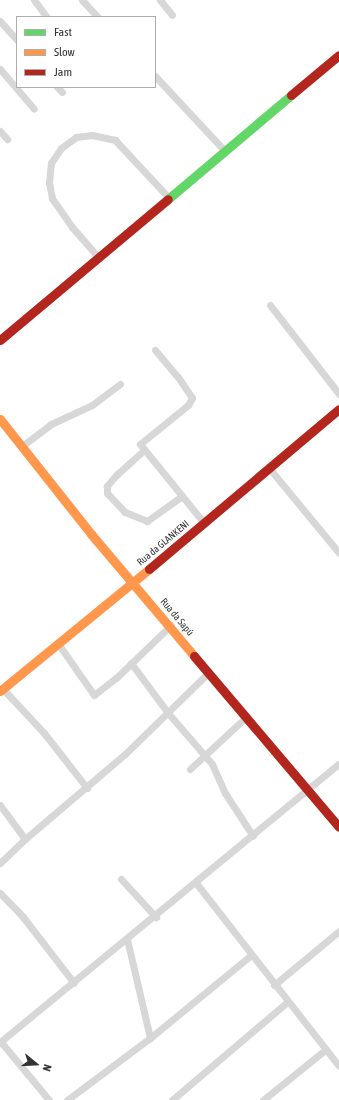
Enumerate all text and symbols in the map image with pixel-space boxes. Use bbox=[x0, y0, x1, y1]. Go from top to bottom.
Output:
legend bbox=[16, 16, 156, 88]
text: Fast bbox=[54, 25, 72, 39]
text: Slow bbox=[54, 45, 75, 59]
text: Jam bbox=[54, 65, 72, 79]
street label: Rua da GLANKENI bbox=[135, 518, 191, 568]
street label: Rua da Sapú bbox=[158, 596, 196, 638]
north arrow bbox=[16, 1044, 56, 1084]
text: N bbox=[41, 1063, 54, 1073]

